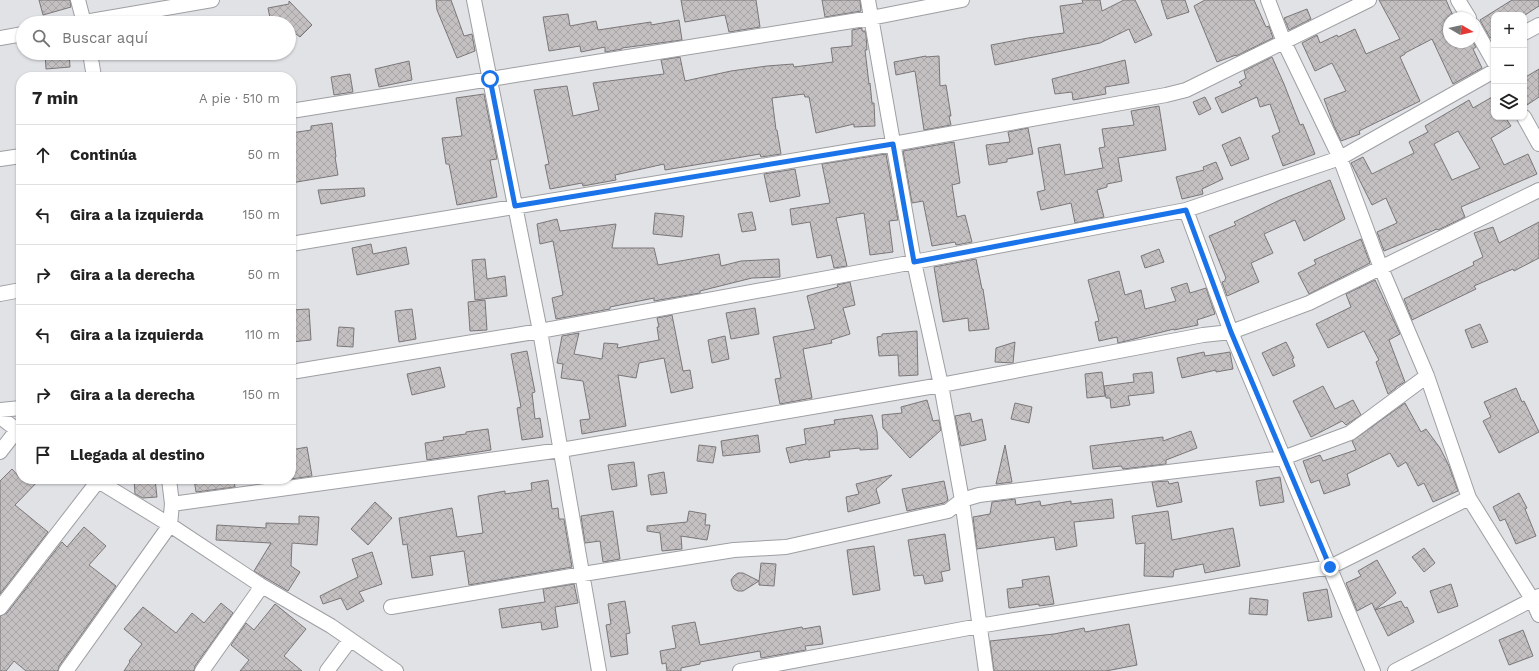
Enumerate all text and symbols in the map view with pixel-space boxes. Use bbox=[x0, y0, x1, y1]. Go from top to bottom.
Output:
north arrow bbox=[1443, 12, 1479, 48]
map controls bbox=[1491, 12, 1527, 120]
button: + bbox=[1491, 12, 1527, 48]
search box bbox=[16, 16, 296, 60]
icon: search bbox=[30, 27, 52, 49]
text: Buscar aquí bbox=[62, 29, 148, 47]
button: − bbox=[1491, 48, 1527, 84]
route start bbox=[481, 70, 499, 88]
button: layers bbox=[1491, 84, 1527, 120]
text: 7 min bbox=[32, 88, 78, 108]
text: A pie · 510 m bbox=[199, 91, 280, 106]
icon: ahead bbox=[32, 144, 54, 166]
text: Continúa bbox=[70, 146, 137, 164]
text: 50 m bbox=[248, 147, 280, 162]
icon: left bbox=[32, 204, 54, 226]
text: Gira a la izquierda bbox=[70, 206, 203, 224]
text: 150 m bbox=[242, 207, 280, 222]
icon: right bbox=[32, 264, 54, 286]
text: Gira a la derecha bbox=[70, 266, 195, 284]
text: 50 m bbox=[248, 267, 280, 282]
icon: left bbox=[32, 324, 54, 346]
text: Gira a la izquierda bbox=[70, 326, 203, 344]
text: 110 m bbox=[245, 327, 280, 342]
icon: right bbox=[32, 384, 54, 406]
text: Gira a la derecha bbox=[70, 386, 195, 404]
text: 150 m bbox=[242, 387, 280, 402]
icon: arrive bbox=[32, 444, 54, 466]
text: Llegada al destino bbox=[70, 446, 205, 464]
route end bbox=[1321, 558, 1339, 576]

